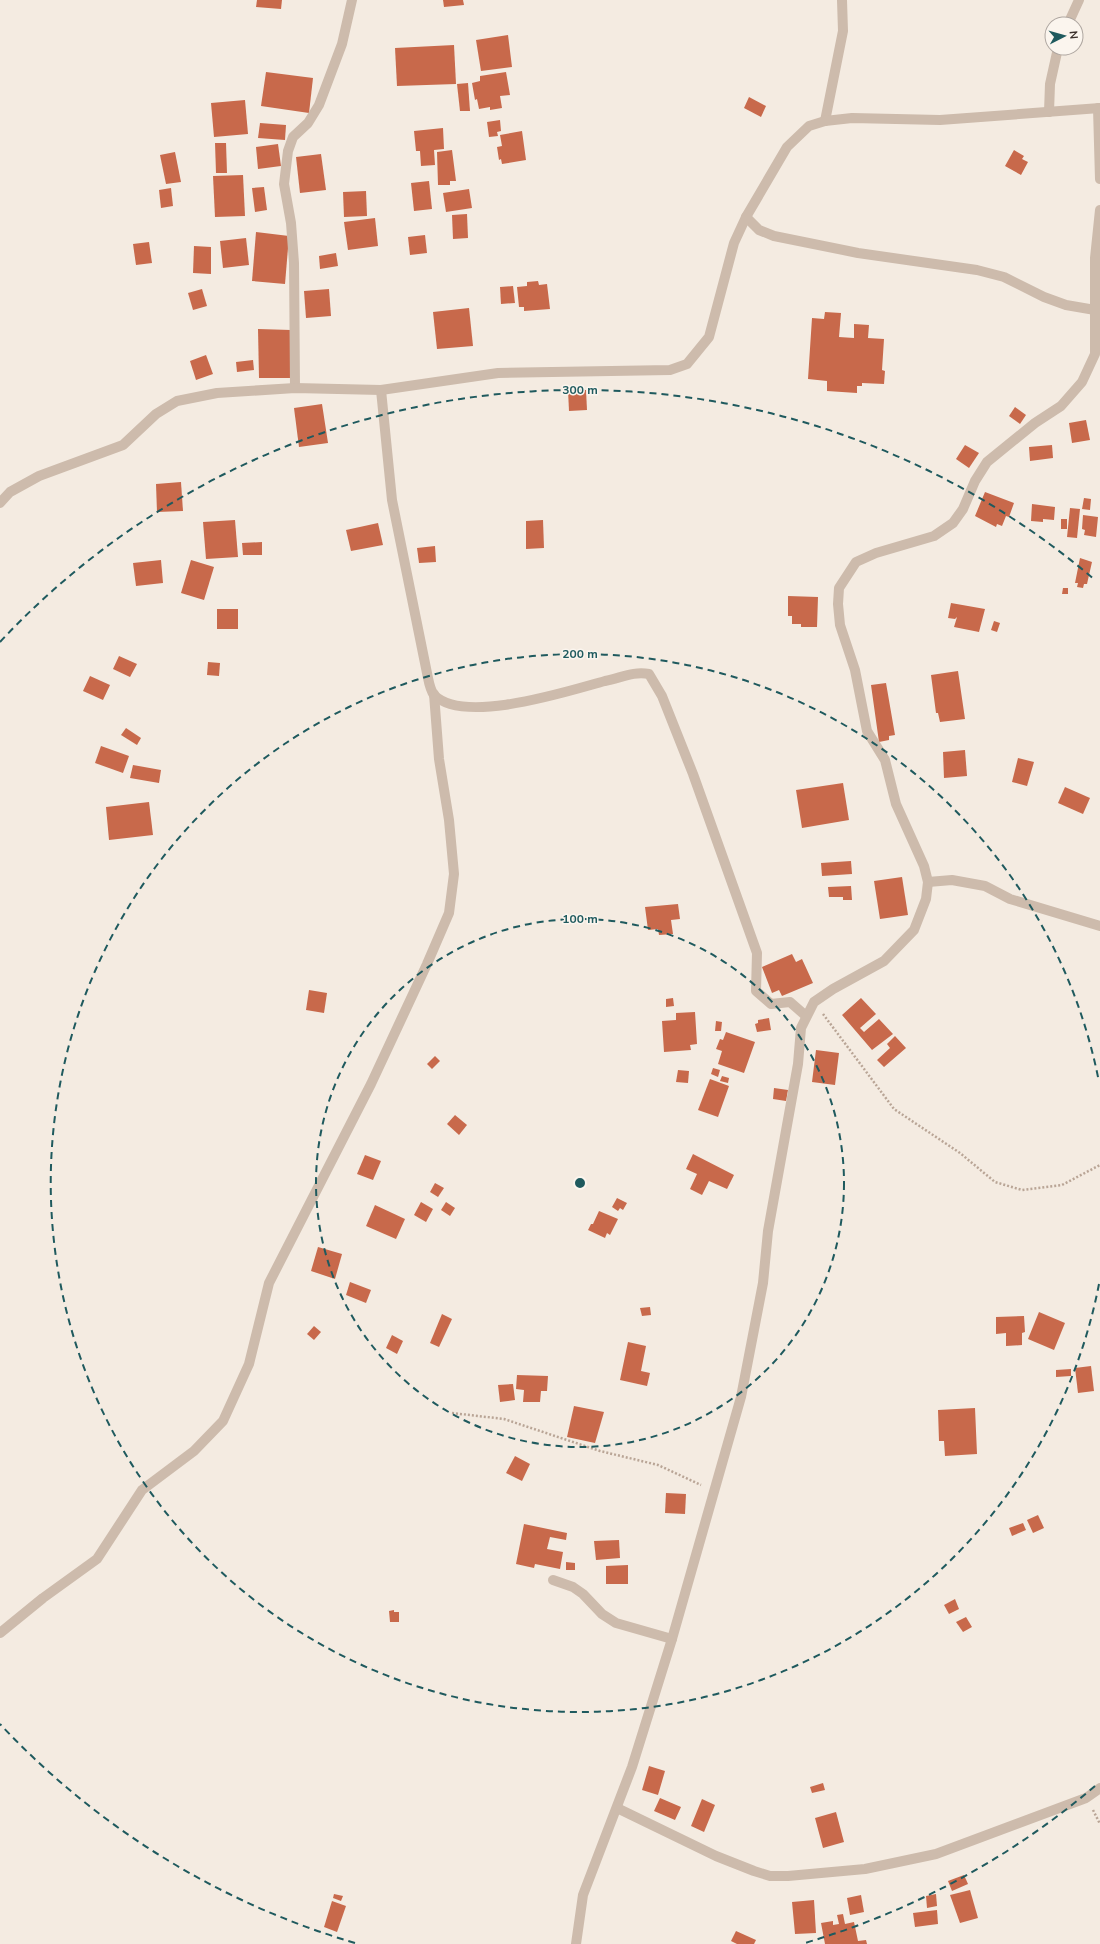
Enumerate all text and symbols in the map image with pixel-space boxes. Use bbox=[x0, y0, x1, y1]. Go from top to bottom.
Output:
north arrow bbox=[1044, 16, 1084, 56]
text: N bbox=[1066, 30, 1081, 40]
text: 300 m bbox=[562, 382, 598, 398]
text: 200 m bbox=[562, 646, 598, 662]
text: 100 m bbox=[562, 911, 598, 927]
centre of rings bbox=[573, 1176, 587, 1190]

